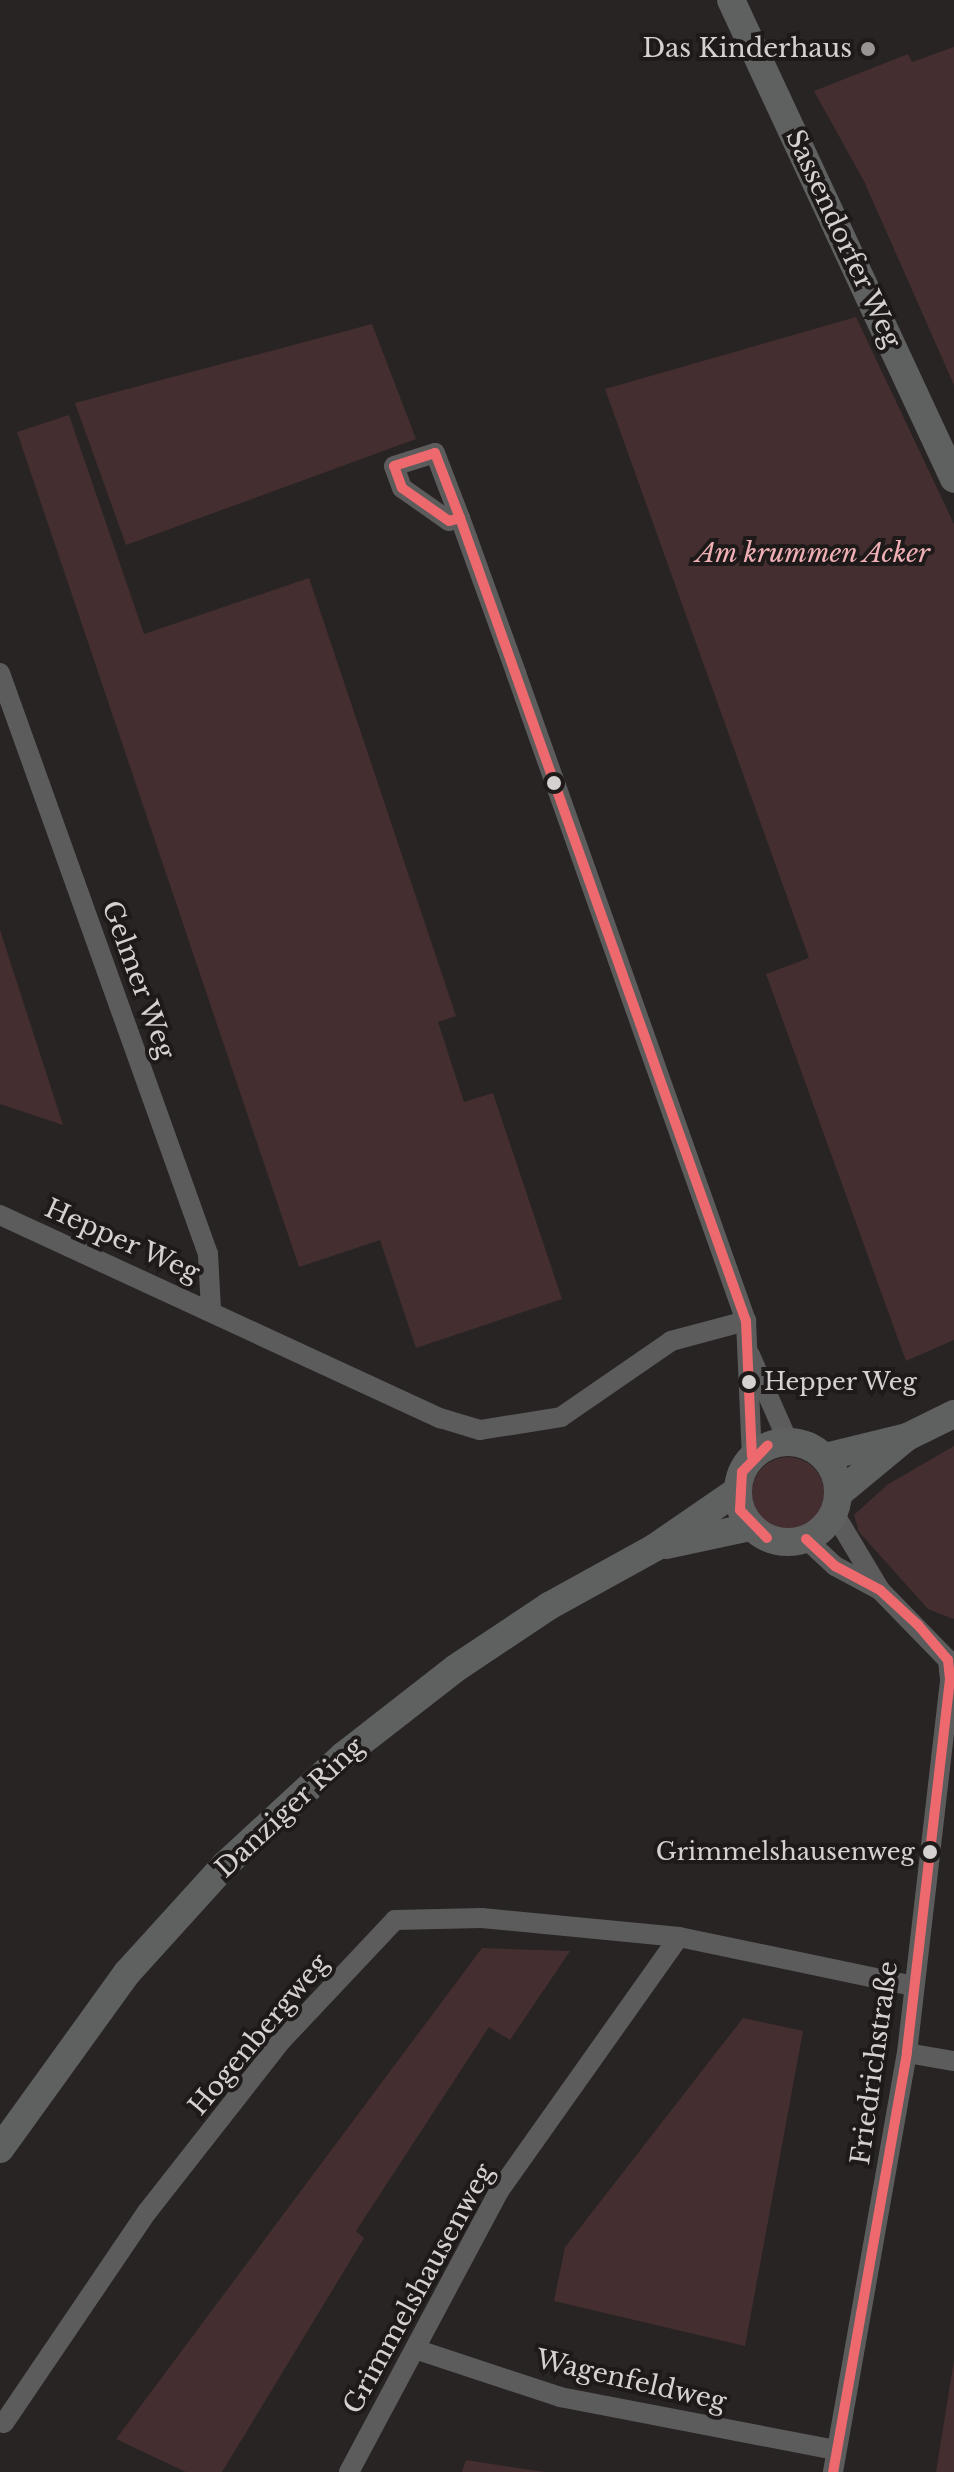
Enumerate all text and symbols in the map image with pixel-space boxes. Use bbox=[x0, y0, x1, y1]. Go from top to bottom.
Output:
place label: Das Kinderhaus bbox=[642, 33, 852, 65]
marker: Das Kinderhaus bbox=[859, 40, 877, 58]
street label: Sassendorfer Weg bbox=[778, 124, 908, 354]
park label: Am krummen Acker bbox=[695, 538, 931, 570]
unlabelled marker bbox=[546, 775, 562, 791]
street label: Gelmer Weg bbox=[95, 896, 181, 1064]
street label: Hepper Weg bbox=[39, 1193, 205, 1289]
place label: Hepper Weg bbox=[764, 1368, 919, 1396]
marker: Hepper Weg bbox=[741, 1374, 757, 1390]
street label: Danziger Ring bbox=[209, 1731, 371, 1885]
place label: Grimmelshausenweg bbox=[656, 1838, 915, 1866]
marker: Grimmelshausenweg bbox=[922, 1844, 938, 1860]
street label: Hogenbergweg bbox=[183, 1948, 335, 2122]
street label: Friedrichstraße bbox=[845, 1959, 905, 2167]
street label: Grimmelshausenweg bbox=[337, 2159, 501, 2419]
street label: Wagenfeldweg bbox=[533, 2344, 729, 2418]

